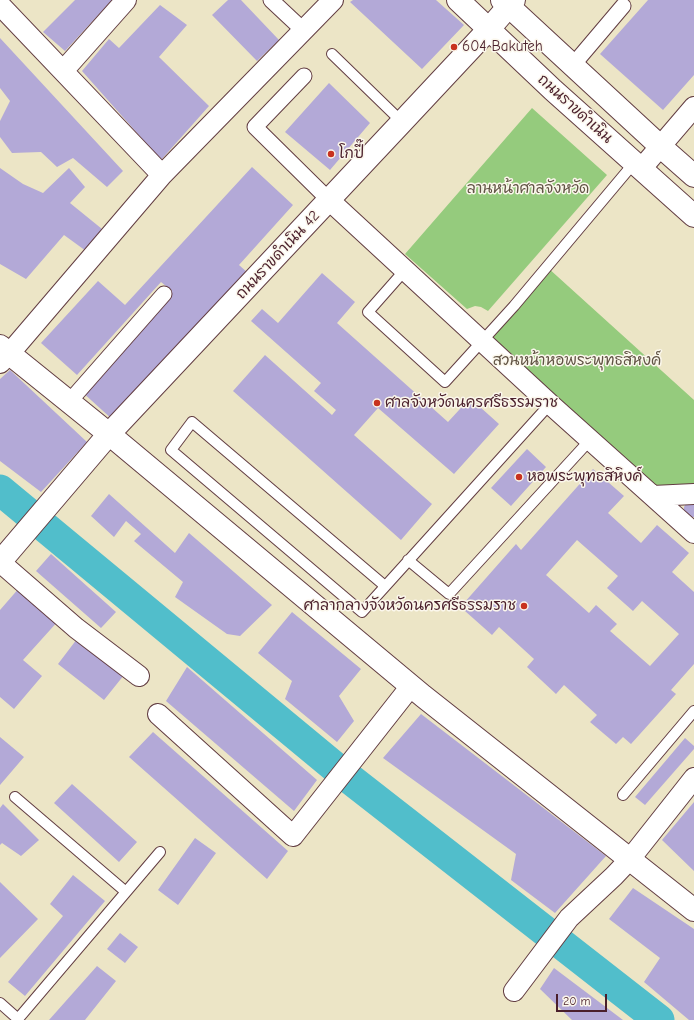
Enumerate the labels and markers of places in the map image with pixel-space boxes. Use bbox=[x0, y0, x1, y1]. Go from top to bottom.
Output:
place label: 604 Bakuteh bbox=[462, 38, 543, 56]
marker: 604 Bakuteh bbox=[449, 42, 459, 52]
place label: โกปี๊ bbox=[339, 145, 364, 163]
marker: โกปี๊ bbox=[326, 149, 336, 159]
place label: ศาลจังหวัดนครศรีธรรมราช bbox=[385, 394, 558, 412]
marker: ศาลจังหวัดนครศรีธรรมราช bbox=[372, 398, 382, 408]
place label: หอพระพุทธสิหิงค์ bbox=[527, 468, 642, 486]
marker: หอพระพุทธสิหิงค์ bbox=[514, 472, 524, 482]
place label: ศาลากลางจังหวัดนครศรีธรรมราช bbox=[304, 597, 516, 615]
marker: ศาลากลางจังหวัดนครศรีธรรมราช bbox=[519, 601, 529, 611]

